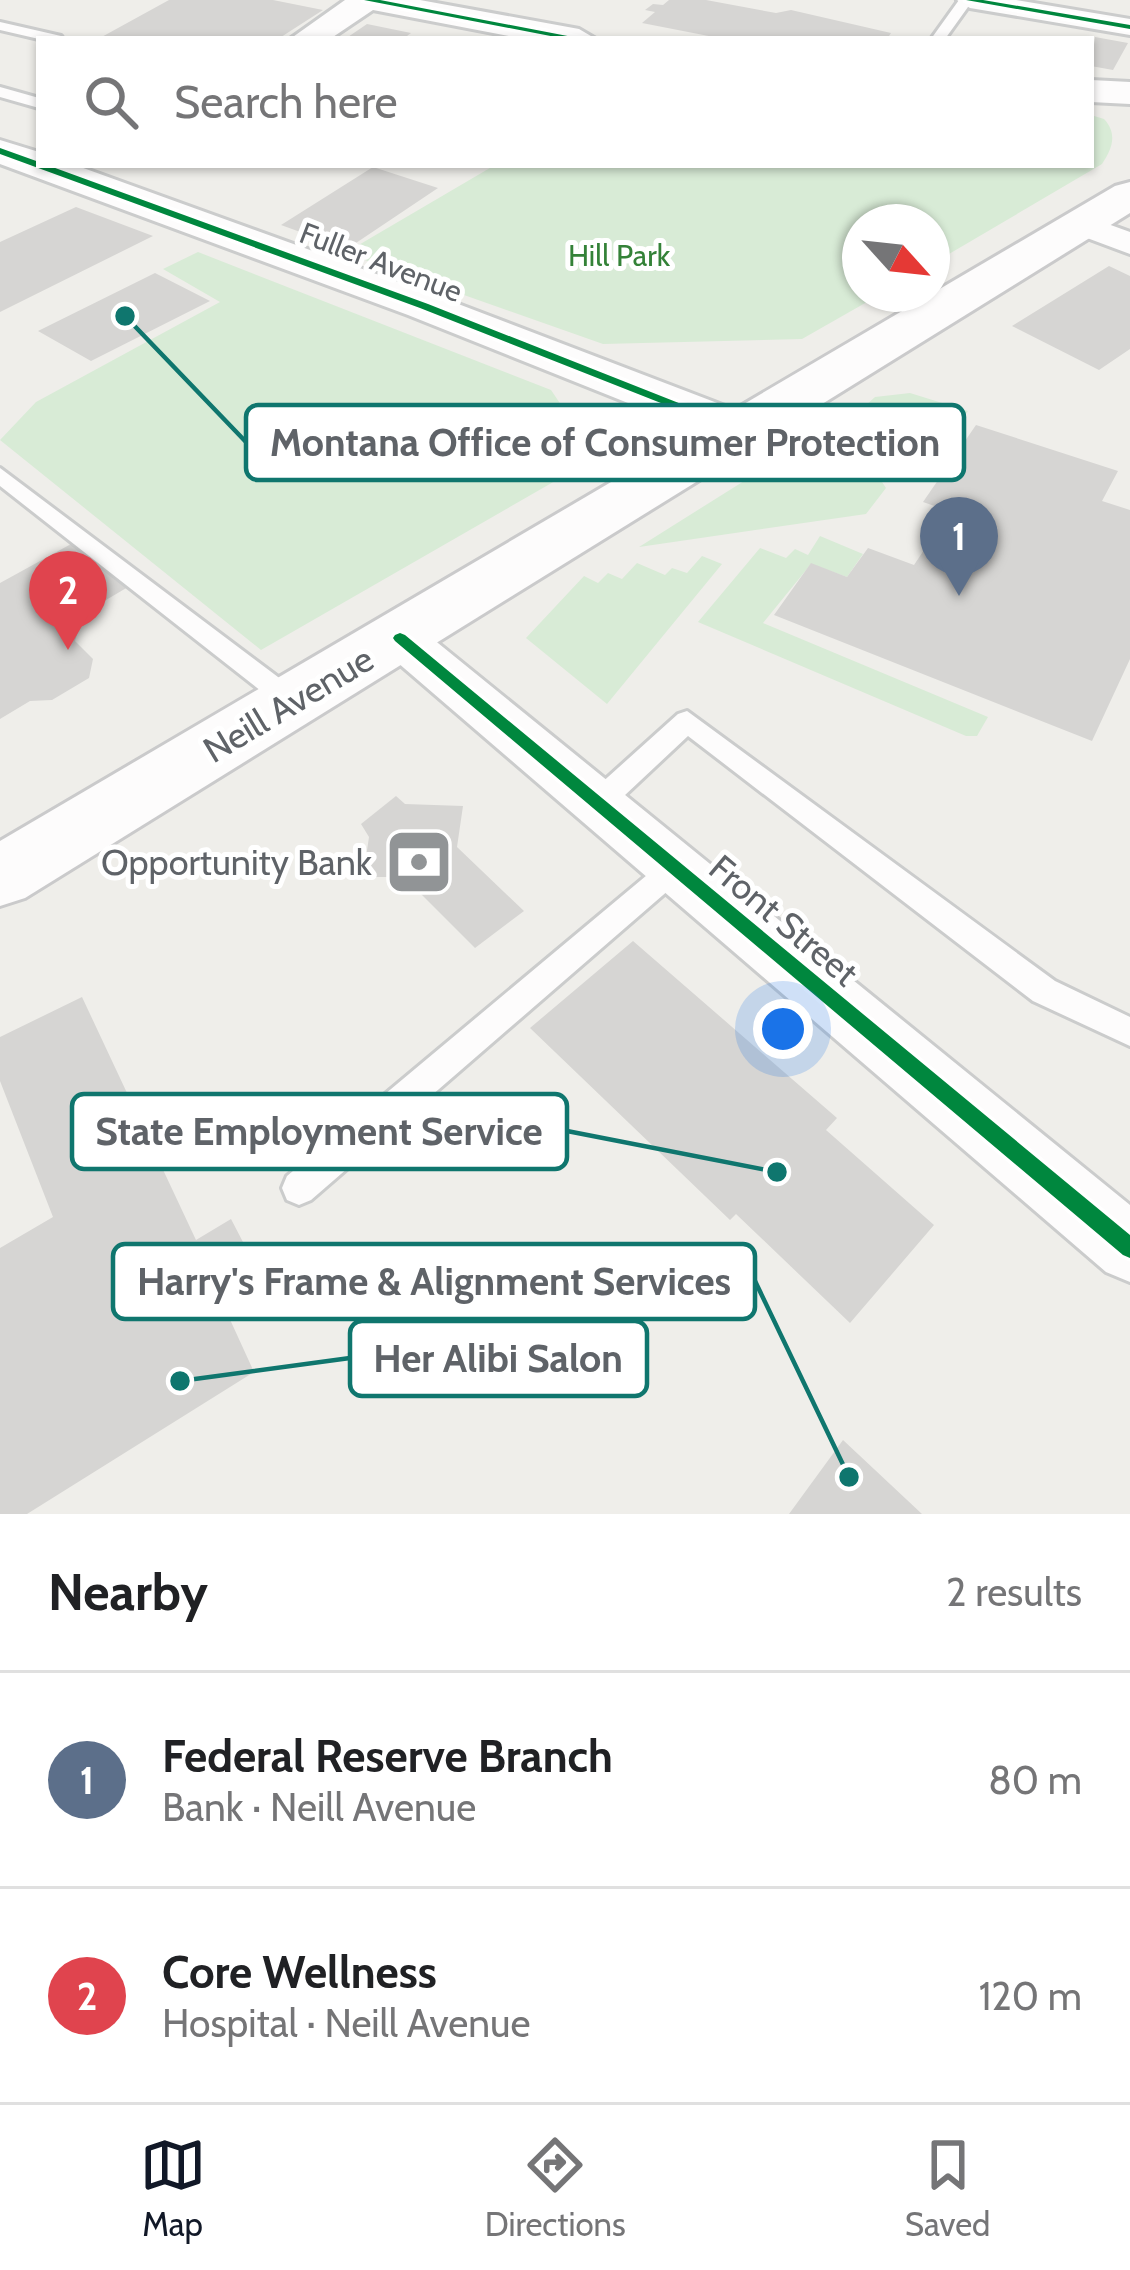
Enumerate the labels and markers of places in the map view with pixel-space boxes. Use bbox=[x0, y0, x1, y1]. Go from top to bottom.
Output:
callout: Montana Office of Consumer Protection bbox=[246, 405, 964, 480]
pin: 1 bbox=[920, 497, 998, 596]
pin: 2 bbox=[29, 551, 107, 650]
bank icon: Opportunity Bank bbox=[384, 827, 454, 897]
place label: Opportunity Bank bbox=[101, 840, 373, 884]
callout: State Employment Service bbox=[72, 1094, 567, 1169]
callout: Harry's Frame & Alignment Services bbox=[113, 1244, 755, 1319]
callout: Her Alibi Salon bbox=[350, 1321, 647, 1396]

